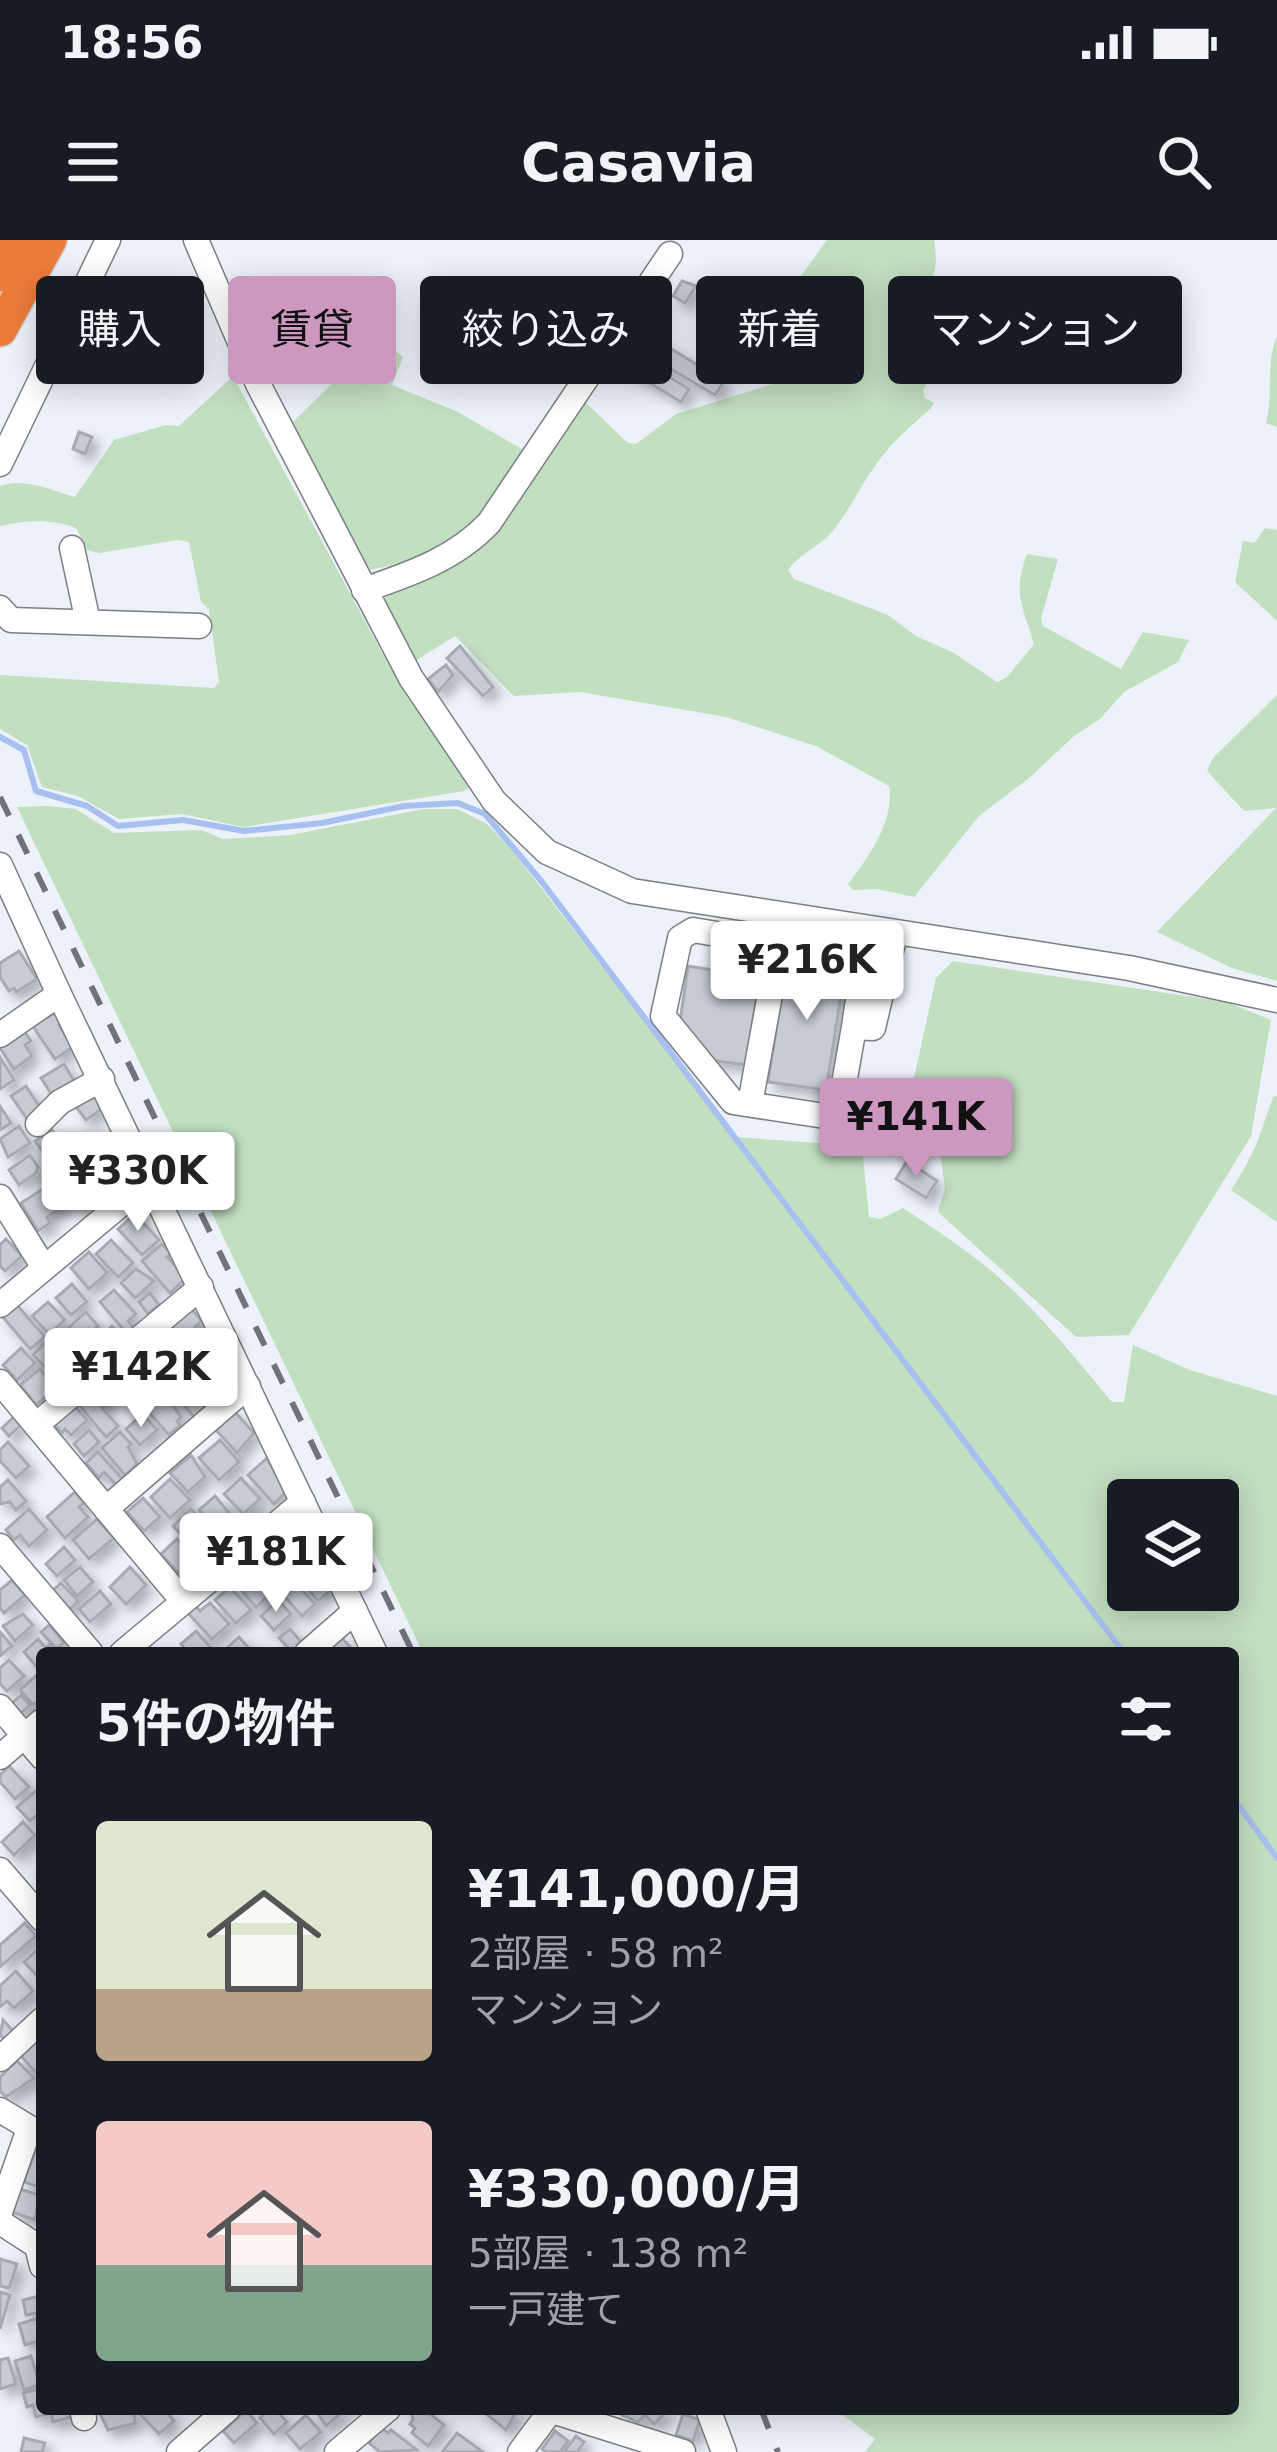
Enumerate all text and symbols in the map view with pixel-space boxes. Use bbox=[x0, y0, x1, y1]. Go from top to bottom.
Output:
text: 18:56 bbox=[60, 16, 203, 69]
icon: menu bbox=[60, 129, 126, 195]
icon: search bbox=[1151, 129, 1217, 195]
text: Casavia bbox=[521, 131, 756, 194]
chip: 購入 bbox=[36, 276, 204, 384]
chip: 賃貸 bbox=[228, 276, 396, 384]
chip: 絞り込み bbox=[420, 276, 672, 384]
chip: 新着 bbox=[696, 276, 864, 384]
chip: マンション bbox=[888, 276, 1182, 384]
pin: ¥216K bbox=[723, 921, 891, 1023]
text: ¥216K bbox=[738, 937, 876, 982]
pin: ¥141K bbox=[832, 1078, 1000, 1180]
text: ¥141K bbox=[847, 1094, 985, 1139]
pin: ¥330K bbox=[54, 1132, 222, 1234]
text: ¥330K bbox=[69, 1148, 207, 1193]
pin: ¥142K bbox=[57, 1328, 225, 1430]
text: ¥142K bbox=[72, 1344, 210, 1389]
map controls bbox=[1107, 1479, 1239, 1611]
button: layers bbox=[1107, 1479, 1239, 1611]
pin: ¥181K bbox=[192, 1513, 360, 1615]
text: ¥181K bbox=[207, 1529, 345, 1574]
icon: filters bbox=[1113, 1686, 1179, 1752]
text: 5件の物件 bbox=[96, 1694, 336, 1753]
text: ¥141,000/月 bbox=[468, 1860, 805, 1919]
icon: home bbox=[192, 1869, 336, 2013]
text: 2部屋 · 58 m² bbox=[468, 1931, 724, 1976]
text: マンション bbox=[468, 1987, 663, 2032]
text: ¥330,000/月 bbox=[468, 2160, 805, 2219]
icon: home bbox=[192, 2169, 336, 2313]
text: 5部屋 · 138 m² bbox=[468, 2231, 748, 2276]
text: 一戸建て bbox=[468, 2287, 624, 2332]

